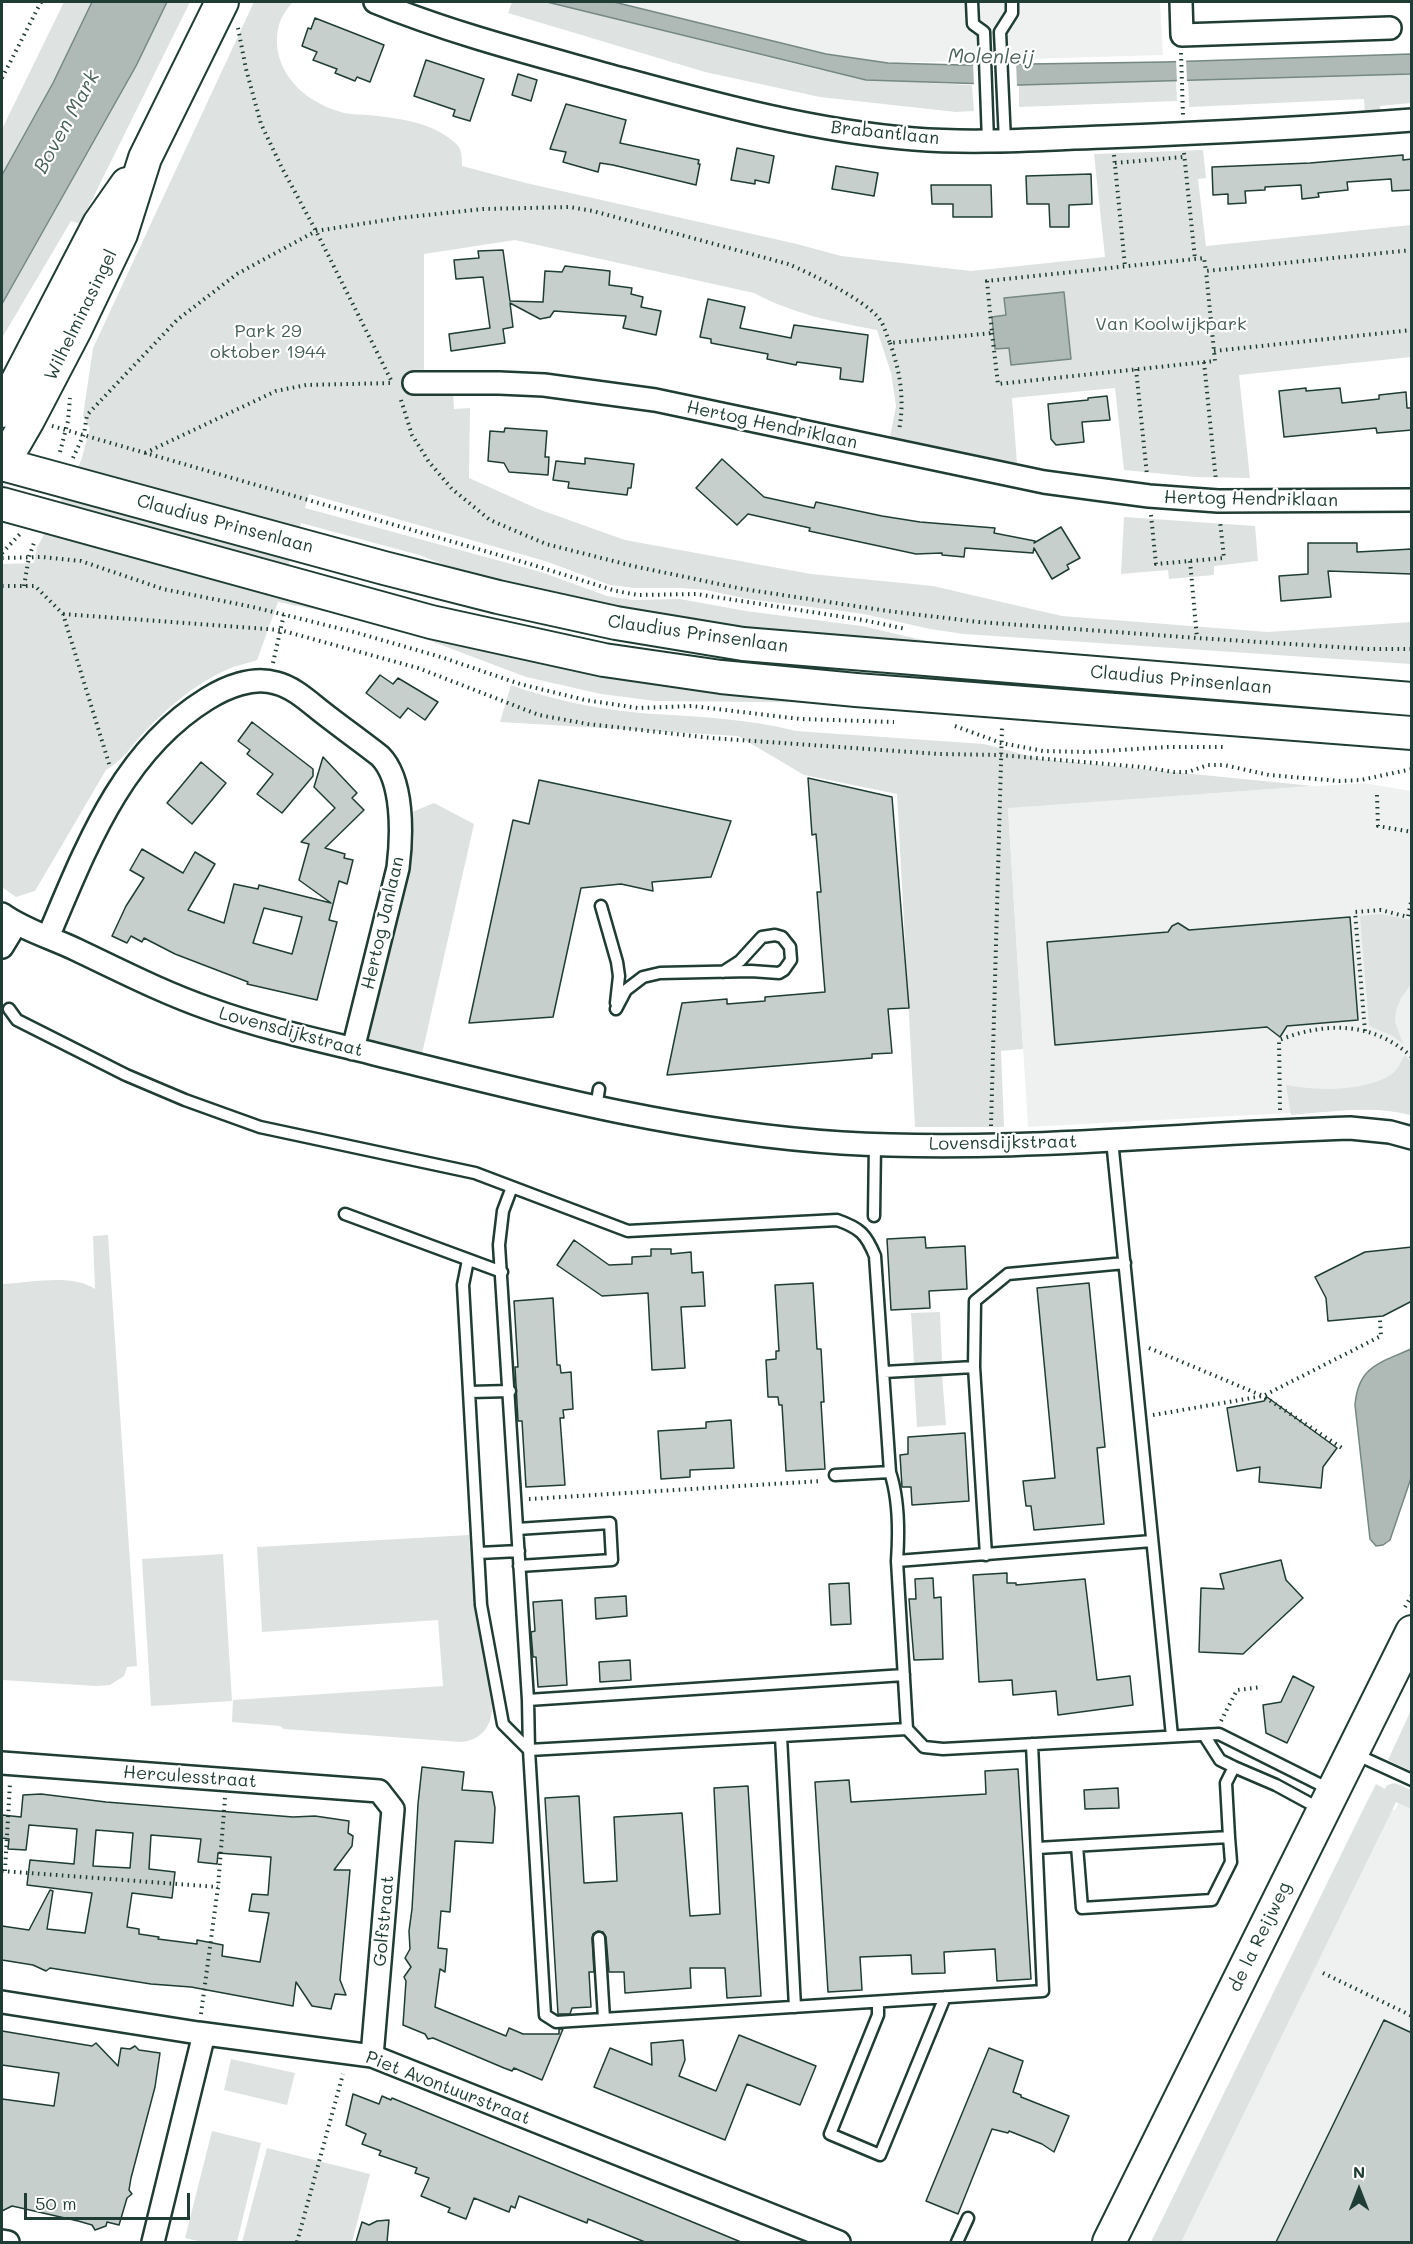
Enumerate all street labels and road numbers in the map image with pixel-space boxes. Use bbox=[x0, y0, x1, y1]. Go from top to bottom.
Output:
street label: Brabantlaan bbox=[830, 117, 940, 149]
street label: Wilhelminasingel bbox=[40, 246, 122, 384]
street label: Hertog Hendriklaan bbox=[685, 396, 859, 454]
street label: Hertog Hendriklaan bbox=[1164, 487, 1338, 511]
street label: Claudius Prinsenlaan bbox=[134, 490, 316, 558]
street label: Claudius Prinsenlaan bbox=[606, 611, 790, 657]
street label: Claudius Prinsenlaan bbox=[1089, 661, 1273, 699]
street label: Hertog Janlaan bbox=[357, 854, 409, 992]
street label: Lovensdijkstraat bbox=[217, 1002, 365, 1062]
street label: Lovensdijkstraat bbox=[929, 1131, 1077, 1155]
street label: Herculesstraat bbox=[122, 1762, 258, 1792]
street label: Golfstraat bbox=[369, 1874, 399, 1968]
street label: de la Reijweg bbox=[1224, 1879, 1296, 1995]
street label: Piet Avontuurstraat bbox=[363, 2047, 533, 2129]

